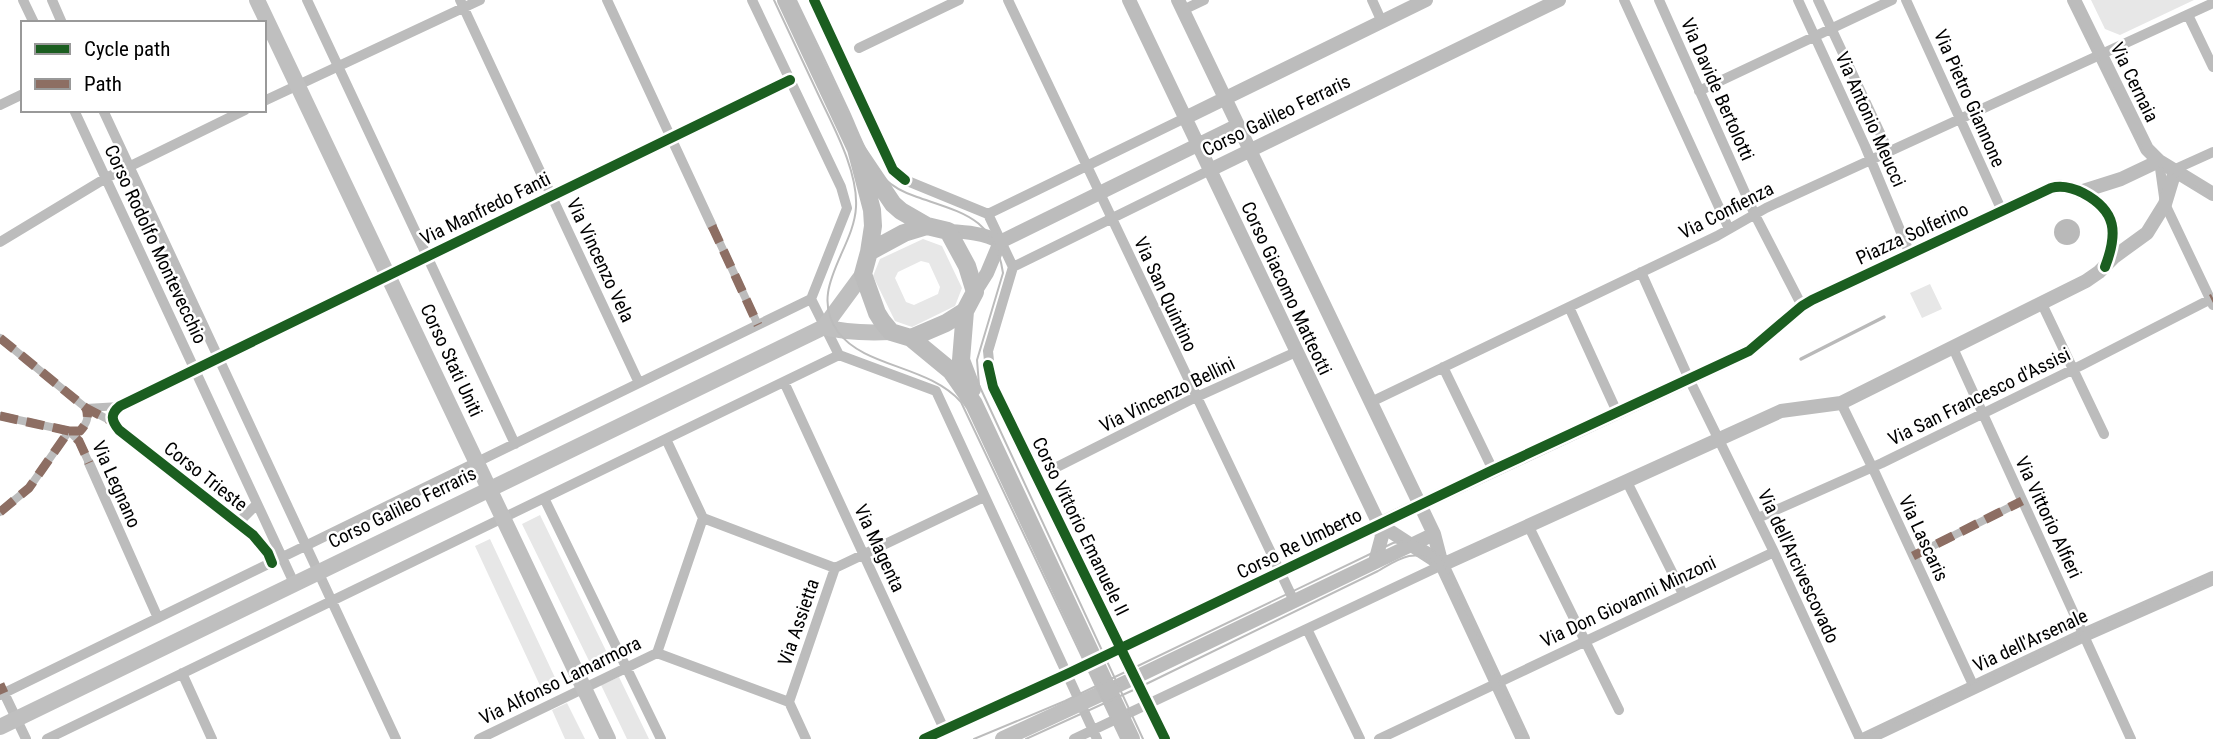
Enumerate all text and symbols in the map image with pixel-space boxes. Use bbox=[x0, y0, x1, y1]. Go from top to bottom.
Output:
street label: Via Davide Bertolotti bbox=[1676, 14, 1759, 164]
legend bbox=[21, 21, 266, 112]
street label: Via Pietro Giannone bbox=[1929, 26, 2010, 171]
text: Cycle path bbox=[84, 37, 170, 61]
street label: Via Cernaia bbox=[2105, 39, 2164, 126]
street label: Via Antonio Meucci bbox=[1830, 48, 1911, 190]
street label: Corso Galileo Ferraris bbox=[1198, 70, 1354, 161]
text: Path bbox=[84, 72, 122, 96]
street label: Corso Rodolfo Montevecchio bbox=[99, 141, 212, 347]
street label: Via Manfredo Fanti bbox=[416, 167, 554, 250]
street label: Via Confienza bbox=[1675, 177, 1777, 244]
street label: Via Vincenzo Vela bbox=[562, 195, 639, 326]
street label: Piazza Solferino bbox=[1852, 197, 1972, 270]
street label: Corso Giacomo Matteotti bbox=[1236, 198, 1337, 379]
street label: Via San Quintino bbox=[1129, 233, 1202, 355]
street label: Corso Stati Uniti bbox=[415, 300, 488, 420]
street label: Via San Francesco d'Assisi bbox=[1884, 342, 2074, 451]
street label: Via Vincenzo Bellini bbox=[1096, 352, 1239, 437]
street label: Corso Vittorio Emanuele II bbox=[1027, 433, 1134, 619]
street label: Via Legnano bbox=[87, 437, 146, 531]
street label: Corso Trieste bbox=[159, 437, 252, 516]
street label: Via Vittorio Alfieri bbox=[2010, 453, 2087, 582]
street label: Corso Galileo Ferraris bbox=[324, 462, 480, 553]
street label: Via dell'Arcivescovado bbox=[1753, 486, 1844, 647]
street label: Via Lascaris bbox=[1894, 492, 1953, 585]
street label: Via Magenta bbox=[849, 501, 910, 596]
street label: Corso Re Umberto bbox=[1233, 503, 1366, 584]
street label: Via Don Giovanni Minzoni bbox=[1537, 551, 1720, 652]
street label: Via Assietta bbox=[773, 576, 824, 669]
street label: Via dell'Arsenale bbox=[1969, 604, 2091, 677]
street label: Via Alfonso Lamarmora bbox=[476, 631, 645, 730]

